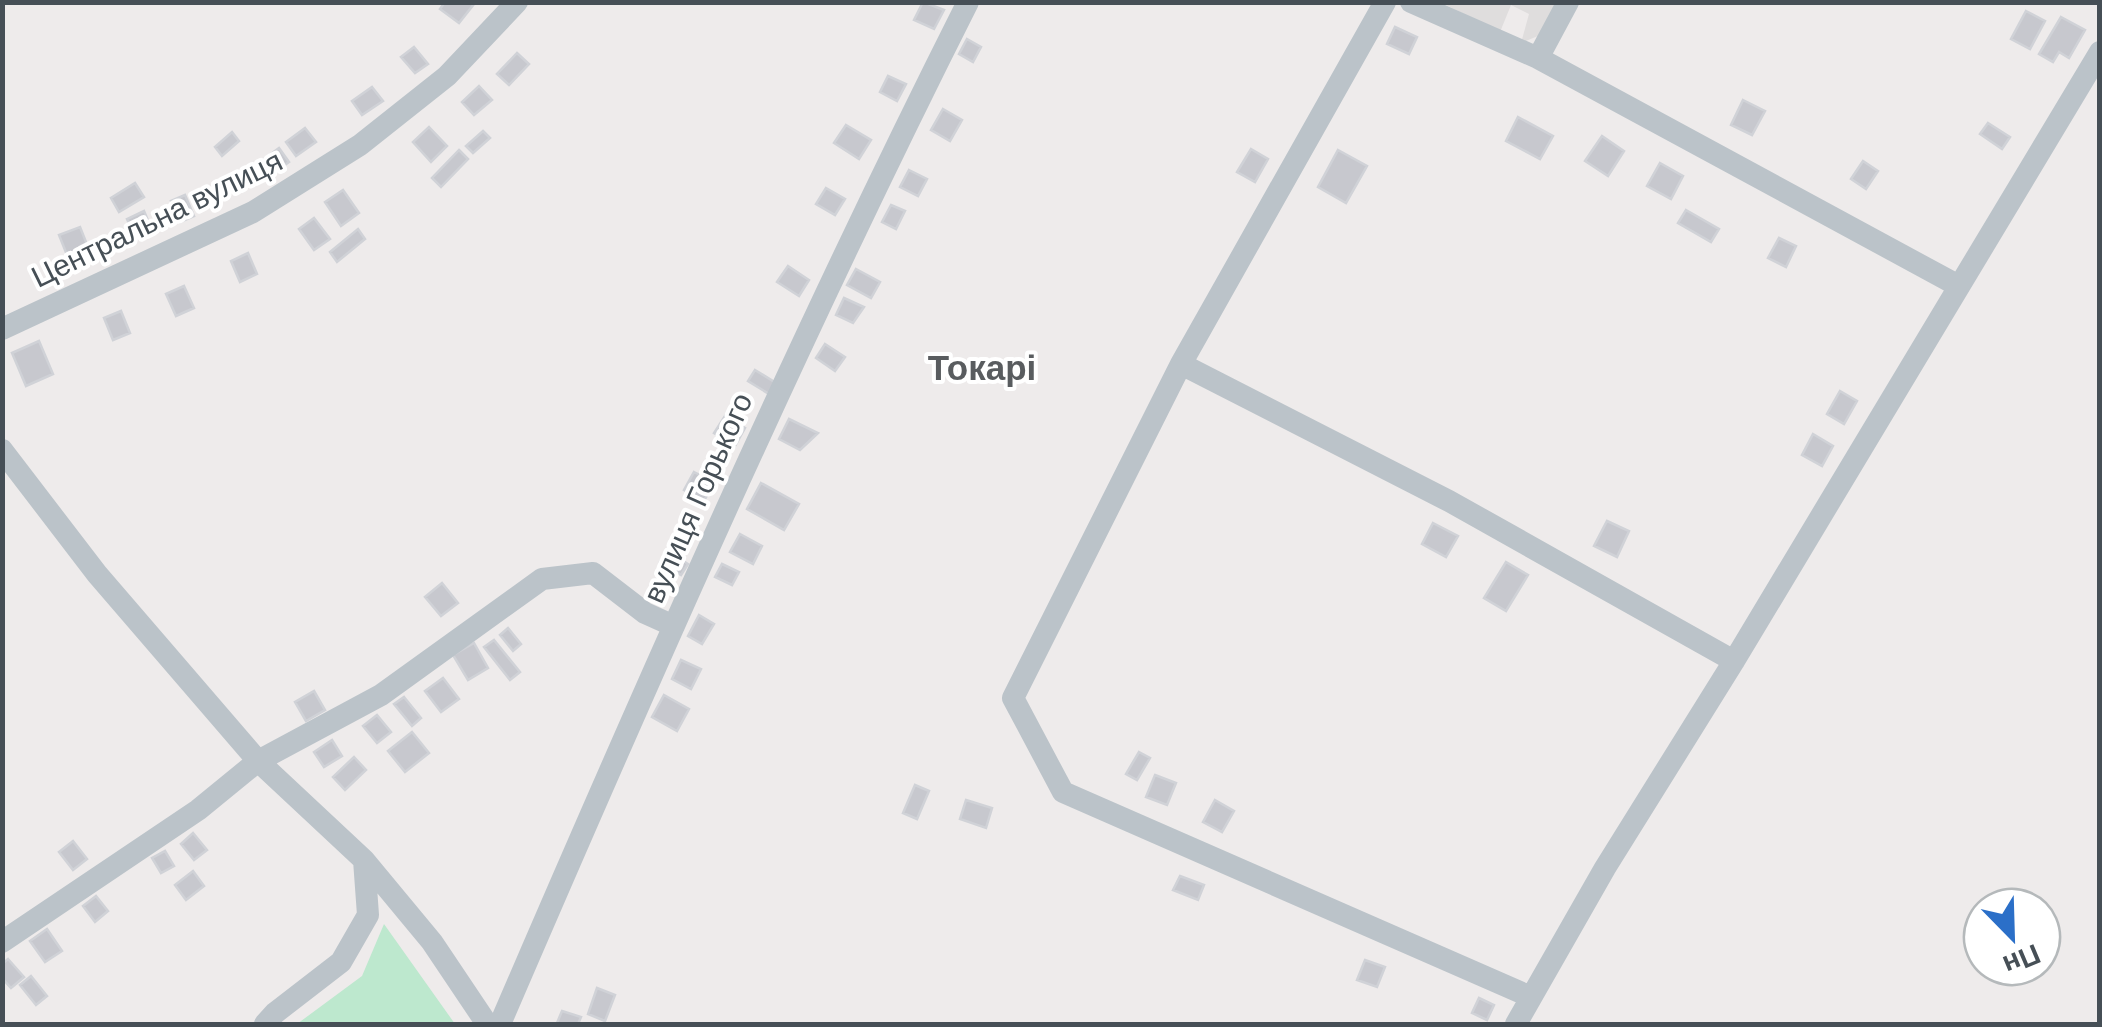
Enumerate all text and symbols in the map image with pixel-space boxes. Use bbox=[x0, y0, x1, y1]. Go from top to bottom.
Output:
street label: Центральна вулиця bbox=[26, 144, 287, 294]
district label: Токарі bbox=[928, 348, 1036, 387]
street label: вулиця Горького bbox=[637, 388, 759, 608]
north arrow bbox=[1962, 887, 2062, 987]
text: Пн bbox=[1998, 938, 2045, 981]

